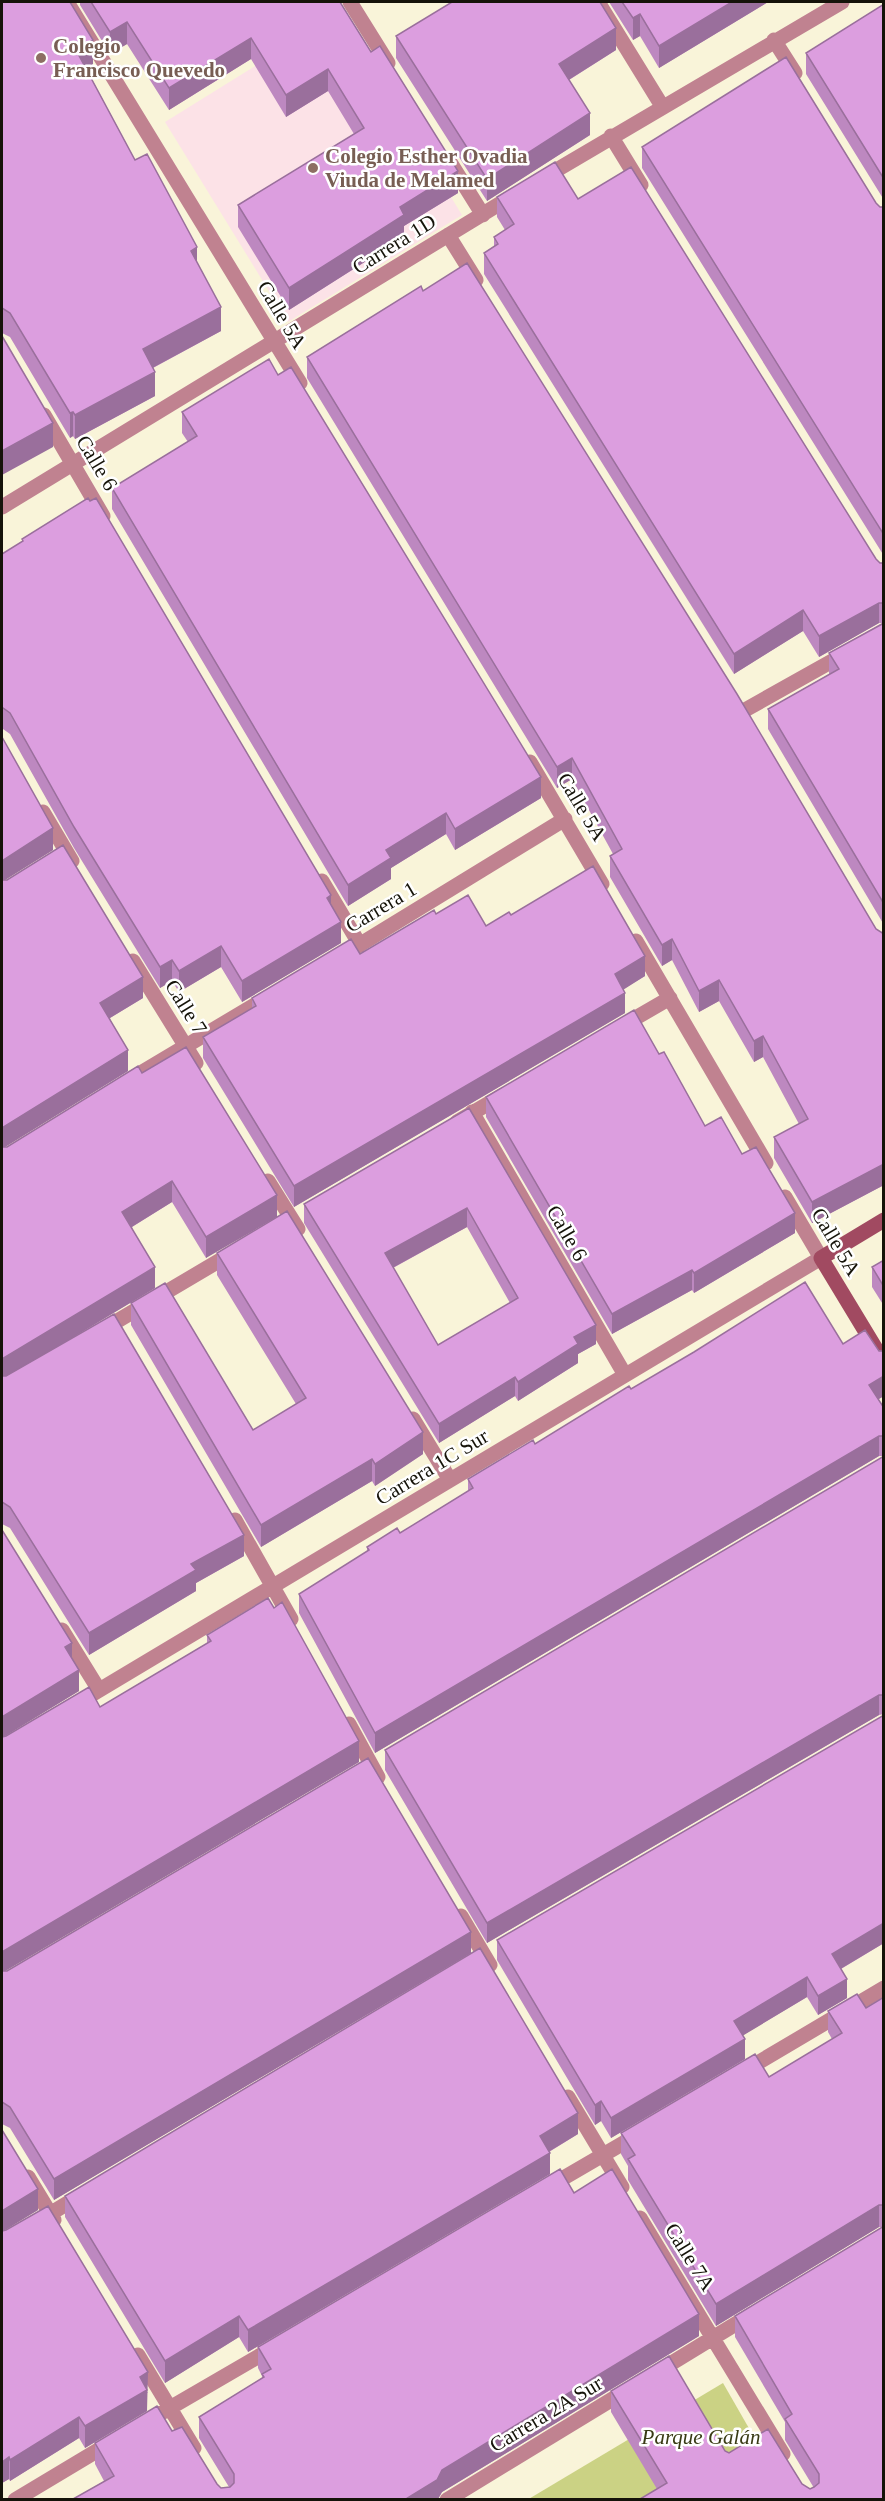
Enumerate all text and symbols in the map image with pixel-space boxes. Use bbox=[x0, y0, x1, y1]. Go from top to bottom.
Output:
place label: Colegio Francisco Quevedo bbox=[53, 34, 225, 82]
marker: Colegio Francisco Quevedo bbox=[34, 51, 48, 65]
place label: Colegio Esther Ovadia Viuda de Melamed bbox=[325, 144, 528, 192]
marker: Colegio Esther Ovadia Viuda de Melamed bbox=[306, 161, 320, 175]
street label: Carrera 1D bbox=[348, 209, 440, 279]
street label: Calle 5A bbox=[252, 277, 312, 354]
street label: Calle 6 bbox=[71, 431, 123, 495]
street label: Calle 5A bbox=[552, 769, 612, 846]
street label: Carrera 1 bbox=[341, 876, 421, 938]
street label: Calle 7 bbox=[160, 975, 212, 1039]
street label: Calle 6 bbox=[542, 1201, 592, 1265]
street label: Calle 5A bbox=[806, 1204, 866, 1281]
street label: Carrera 1C Sur bbox=[371, 1424, 493, 1510]
street label: Calle 7A bbox=[660, 2219, 721, 2296]
street label: Carrera 2A Sur bbox=[485, 2371, 607, 2457]
park label: Parque Galán bbox=[641, 2425, 760, 2449]

